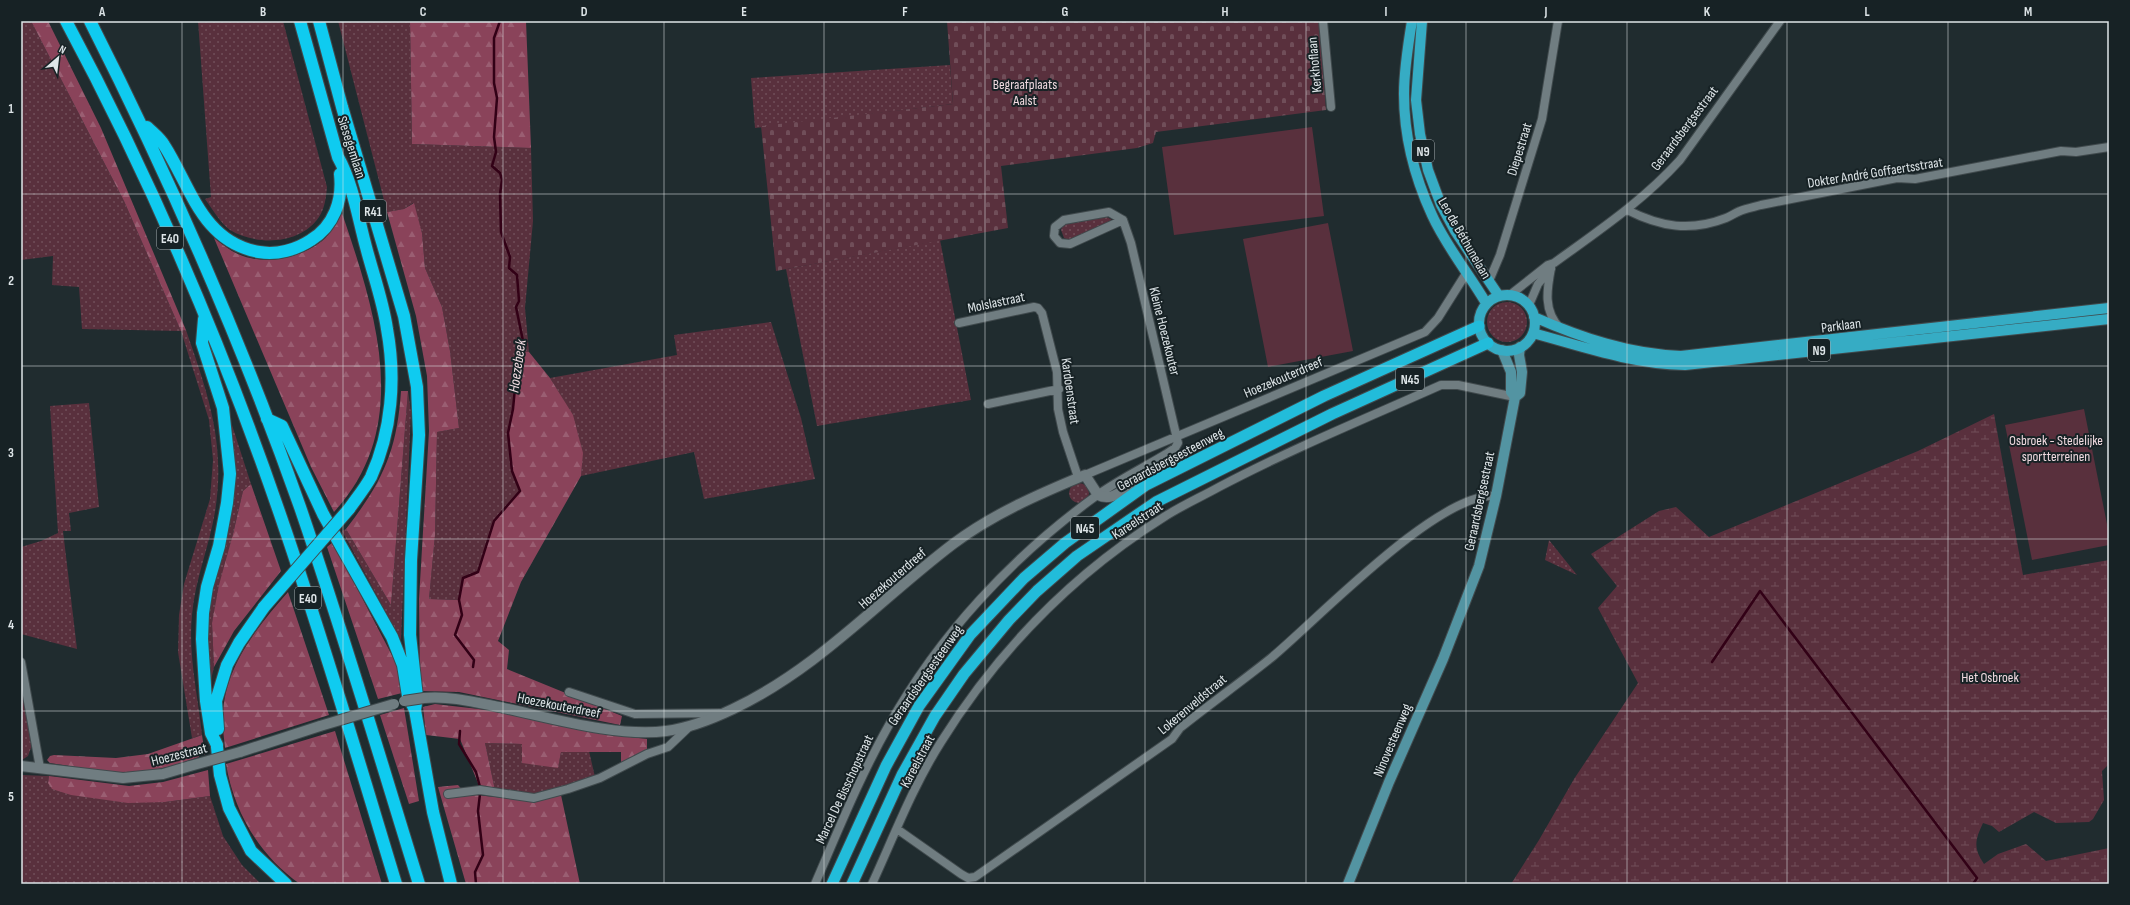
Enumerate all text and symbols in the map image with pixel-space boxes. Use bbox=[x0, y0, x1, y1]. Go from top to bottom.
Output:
text: A bbox=[98, 4, 106, 20]
text: B bbox=[260, 4, 266, 20]
text: C bbox=[420, 4, 427, 20]
text: D bbox=[581, 4, 588, 20]
text: E bbox=[741, 4, 747, 20]
text: F bbox=[902, 4, 908, 20]
text: G bbox=[1062, 4, 1069, 20]
text: H bbox=[1222, 4, 1229, 20]
text: I bbox=[1385, 4, 1388, 20]
text: J bbox=[1544, 4, 1548, 20]
text: K bbox=[1704, 4, 1711, 20]
text: L bbox=[1864, 4, 1870, 20]
text: M bbox=[2024, 4, 2032, 20]
street label: Kerkhoflaan bbox=[1304, 36, 1325, 93]
north arrow bbox=[38, 38, 78, 78]
text: N bbox=[57, 42, 68, 57]
park label: Begraafplaats Aalst bbox=[993, 76, 1057, 109]
street label: Geraardsbergsestraat bbox=[1647, 83, 1722, 174]
text: 1 bbox=[8, 101, 14, 117]
street label: Siesegemlaan bbox=[333, 114, 370, 180]
street label: Diepestraat bbox=[1503, 121, 1536, 178]
road number: N9 bbox=[1412, 140, 1434, 162]
street label: Dokter André Goffaertsstraat bbox=[1806, 153, 1944, 192]
street label: Leo de Béthunelaan bbox=[1434, 194, 1495, 282]
road number: R41 bbox=[360, 200, 386, 222]
road number: E40 bbox=[157, 227, 183, 249]
text: 2 bbox=[8, 273, 14, 289]
street label: Kleine Hoezekouter bbox=[1145, 285, 1184, 377]
street label: Molslastraat bbox=[966, 288, 1026, 317]
street label: Parklaan bbox=[1820, 315, 1862, 336]
water label: Hoezebeek bbox=[504, 338, 531, 394]
road number: N9 bbox=[1808, 339, 1830, 361]
street label: Hoezekouterdreef bbox=[1241, 353, 1326, 402]
street label: Kardoenstraat bbox=[1057, 357, 1084, 425]
road number: N45 bbox=[1396, 368, 1424, 390]
street label: Geraardsbergsesteenweg bbox=[1114, 424, 1227, 495]
park label: Osbroek - Stedelijke sportterreinen bbox=[2009, 432, 2103, 465]
text: 3 bbox=[8, 445, 14, 461]
street label: Geraardsbergsestraat bbox=[1461, 450, 1498, 552]
street label: Kareelstraat bbox=[1109, 498, 1166, 543]
road number: N45 bbox=[1071, 517, 1099, 539]
street label: Hoezekouterdreef bbox=[855, 544, 930, 612]
road number: E40 bbox=[295, 587, 321, 609]
text: 4 bbox=[8, 617, 14, 633]
street label: Geraardsbergsesteenweg bbox=[884, 621, 967, 729]
park label: Het Osbroek bbox=[1961, 669, 2019, 686]
street label: Lokerenveldstraat bbox=[1154, 671, 1230, 738]
street label: Hoezekouterdreef bbox=[516, 689, 603, 722]
street label: Ninovesteenweg bbox=[1369, 701, 1416, 779]
street label: Marcel De Bisschopstraat bbox=[812, 732, 877, 846]
street label: Kareelstraat bbox=[896, 732, 938, 791]
street label: Hoezestraat bbox=[149, 739, 209, 770]
text: 5 bbox=[8, 789, 14, 805]

